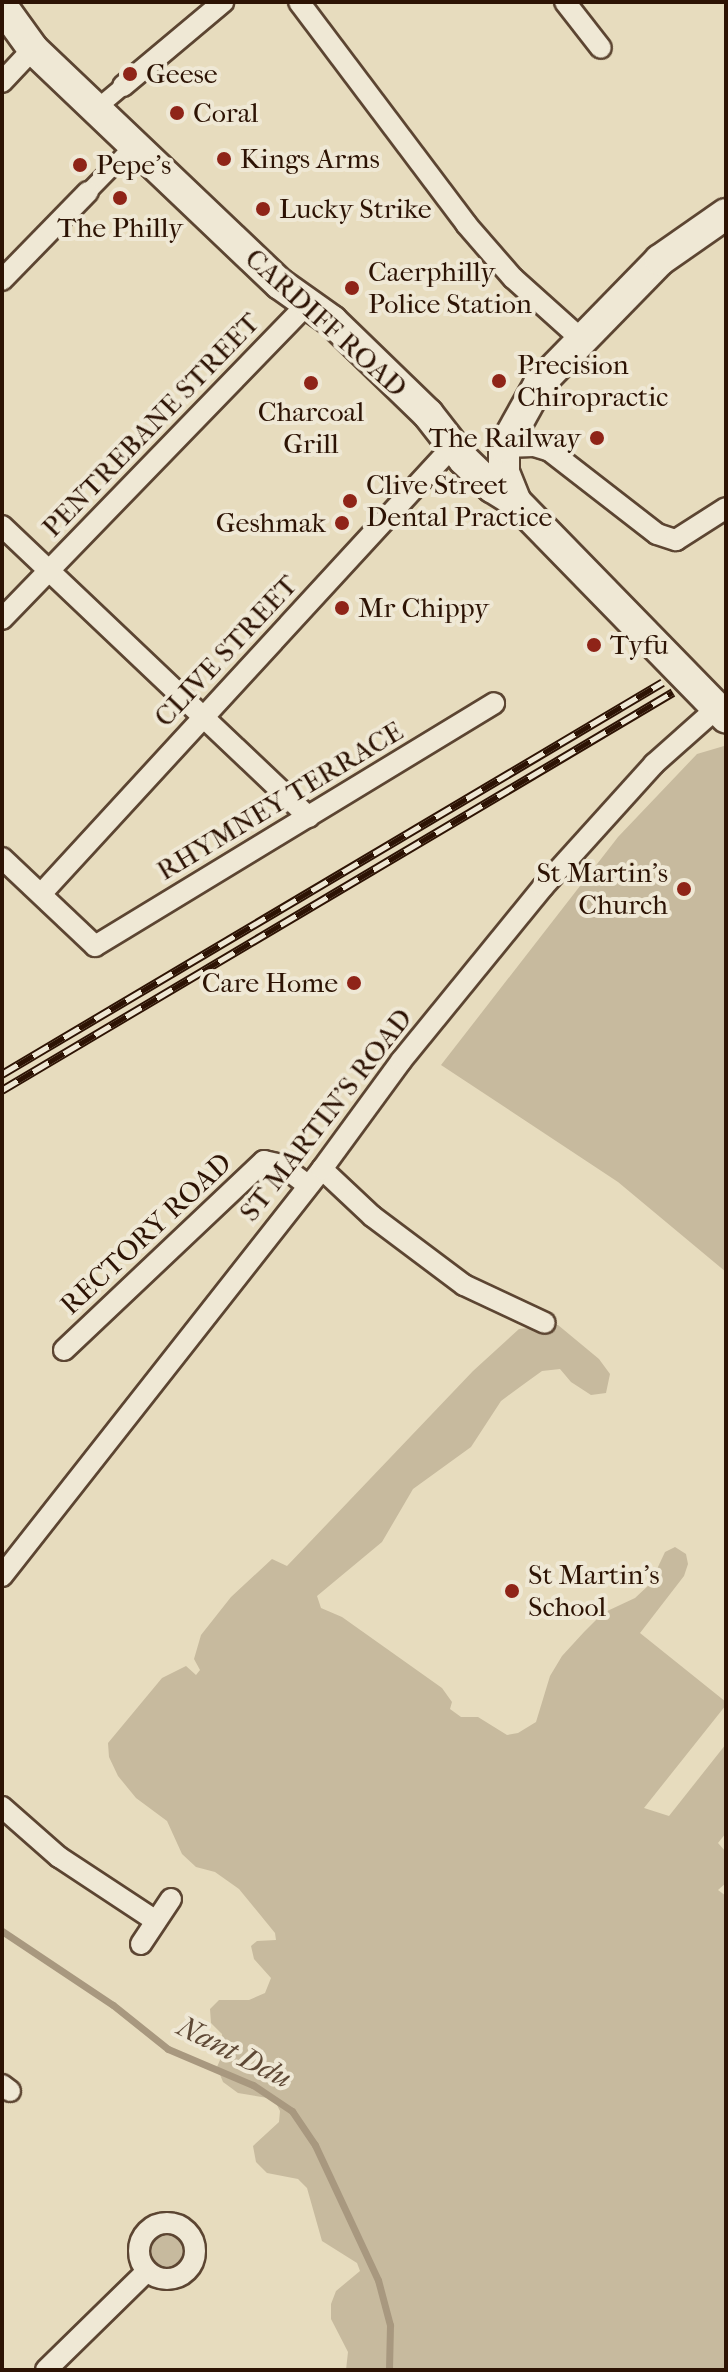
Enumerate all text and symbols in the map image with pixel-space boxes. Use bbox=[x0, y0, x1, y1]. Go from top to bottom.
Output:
place label: Geese bbox=[146, 57, 218, 91]
marker: Geese bbox=[121, 65, 139, 83]
place label: Coral bbox=[193, 96, 258, 130]
marker: Coral bbox=[168, 104, 186, 122]
place label: Kings Arms bbox=[240, 142, 380, 176]
place label: Pepe's bbox=[96, 148, 171, 182]
marker: Kings Arms bbox=[215, 150, 233, 168]
marker: Pepe's bbox=[71, 156, 89, 174]
marker: The Philly bbox=[111, 189, 129, 207]
place label: Lucky Strike bbox=[279, 192, 432, 226]
marker: Lucky Strike bbox=[254, 200, 272, 218]
place label: The Philly bbox=[57, 211, 183, 245]
street label: CARDIFF ROAD bbox=[238, 242, 414, 404]
place label: Caerphilly Police Station bbox=[368, 255, 532, 321]
marker: Caerphilly Police Station bbox=[343, 279, 361, 297]
street label: PENTREBANE STREET bbox=[35, 306, 267, 544]
place label: Precision Chiropractic bbox=[517, 348, 668, 414]
marker: Precision Chiropractic bbox=[488, 370, 510, 392]
marker: Charcoal Grill bbox=[302, 374, 320, 392]
place label: Charcoal Grill bbox=[258, 395, 364, 461]
place label: The Railway bbox=[429, 421, 581, 455]
marker: The Railway bbox=[588, 429, 606, 447]
place label: Clive Street Dental Practice bbox=[366, 468, 552, 534]
marker: Clive Street Dental Practice bbox=[341, 492, 359, 510]
place label: Geshmak bbox=[216, 506, 326, 540]
marker: Geshmak bbox=[333, 514, 351, 532]
street label: CLIVE STREET bbox=[147, 568, 305, 734]
place label: Mr Chippy bbox=[358, 591, 489, 625]
marker: Mr Chippy bbox=[333, 599, 351, 617]
place label: Tyfu bbox=[610, 628, 669, 662]
marker: Tyfu bbox=[585, 636, 603, 654]
street label: RHYMNEY TERRACE bbox=[151, 714, 409, 888]
place label: St Martin's Church bbox=[536, 856, 668, 922]
marker: St Martin's Church bbox=[675, 880, 693, 898]
place label: Care Home bbox=[202, 966, 338, 1000]
marker: Care Home bbox=[345, 974, 363, 992]
street label: ST MARTIN'S ROAD bbox=[233, 1002, 419, 1228]
street label: RECTORY ROAD bbox=[54, 1146, 238, 1322]
place label: St Martin's School bbox=[528, 1558, 660, 1624]
marker: St Martin's School bbox=[503, 1582, 521, 1600]
water label: Nant Ddu bbox=[171, 2009, 297, 2097]

